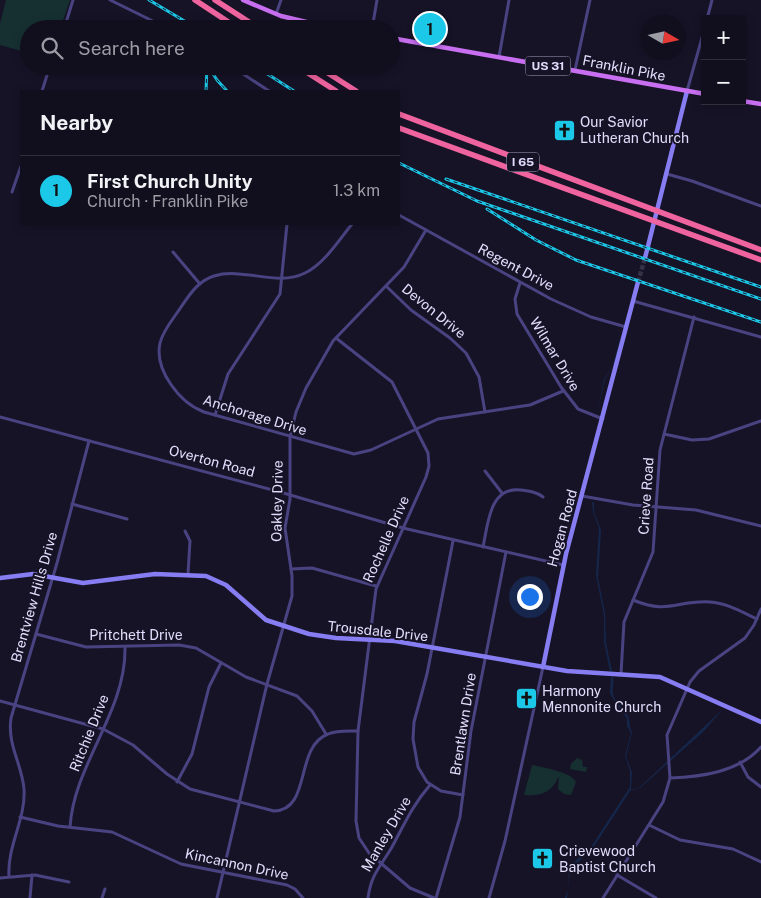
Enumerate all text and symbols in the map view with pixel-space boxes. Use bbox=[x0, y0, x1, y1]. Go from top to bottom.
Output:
pin: 1 bbox=[414, 10, 446, 48]
north arrow bbox=[641, 15, 686, 60]
map controls bbox=[701, 15, 746, 105]
button: + bbox=[701, 15, 746, 60]
search box bbox=[20, 20, 400, 75]
icon: search bbox=[38, 34, 66, 62]
text: Search here bbox=[78, 37, 185, 59]
street label: Franklin Pike bbox=[581, 52, 667, 84]
road number: US 31 bbox=[526, 56, 570, 76]
button: − bbox=[701, 60, 746, 105]
text: Nearby bbox=[40, 110, 113, 135]
place label: Our Savior Lutheran Church bbox=[580, 114, 689, 146]
church icon: Our Savior Lutheran Church bbox=[552, 118, 576, 142]
road number: I 65 bbox=[507, 152, 539, 172]
text: First Church Unity bbox=[87, 170, 252, 192]
text: 1 bbox=[53, 181, 59, 200]
text: 1.3 km bbox=[333, 181, 380, 200]
text: Church · Franklin Pike bbox=[87, 192, 248, 211]
street label: Regent Drive bbox=[475, 240, 557, 294]
street label: Devon Drive bbox=[399, 280, 469, 342]
street label: Wilmar Drive bbox=[527, 314, 583, 394]
street label: Anchorage Drive bbox=[201, 392, 309, 438]
street label: Overton Road bbox=[167, 442, 257, 480]
street label: Crieve Road bbox=[635, 457, 657, 535]
street label: Oakley Drive bbox=[268, 460, 286, 542]
street label: Hogan Road bbox=[544, 488, 580, 568]
street label: Rochelle Drive bbox=[360, 493, 412, 585]
street label: Brentview Hills Drive bbox=[8, 530, 60, 664]
your location bbox=[517, 584, 543, 610]
street label: Trousdale Drive bbox=[327, 618, 429, 644]
street label: Pritchett Drive bbox=[89, 627, 183, 643]
street label: Brentlawn Drive bbox=[447, 672, 479, 776]
place label: Harmony Mennonite Church bbox=[542, 683, 661, 715]
church icon: Harmony Mennonite Church bbox=[514, 687, 538, 711]
street label: Ritchie Drive bbox=[66, 692, 112, 774]
street label: Manley Drive bbox=[358, 793, 414, 874]
place label: Crievewood Baptist Church bbox=[559, 843, 656, 875]
street label: Kincannon Drive bbox=[184, 845, 290, 883]
church icon: Crievewood Baptist Church bbox=[531, 847, 555, 871]

